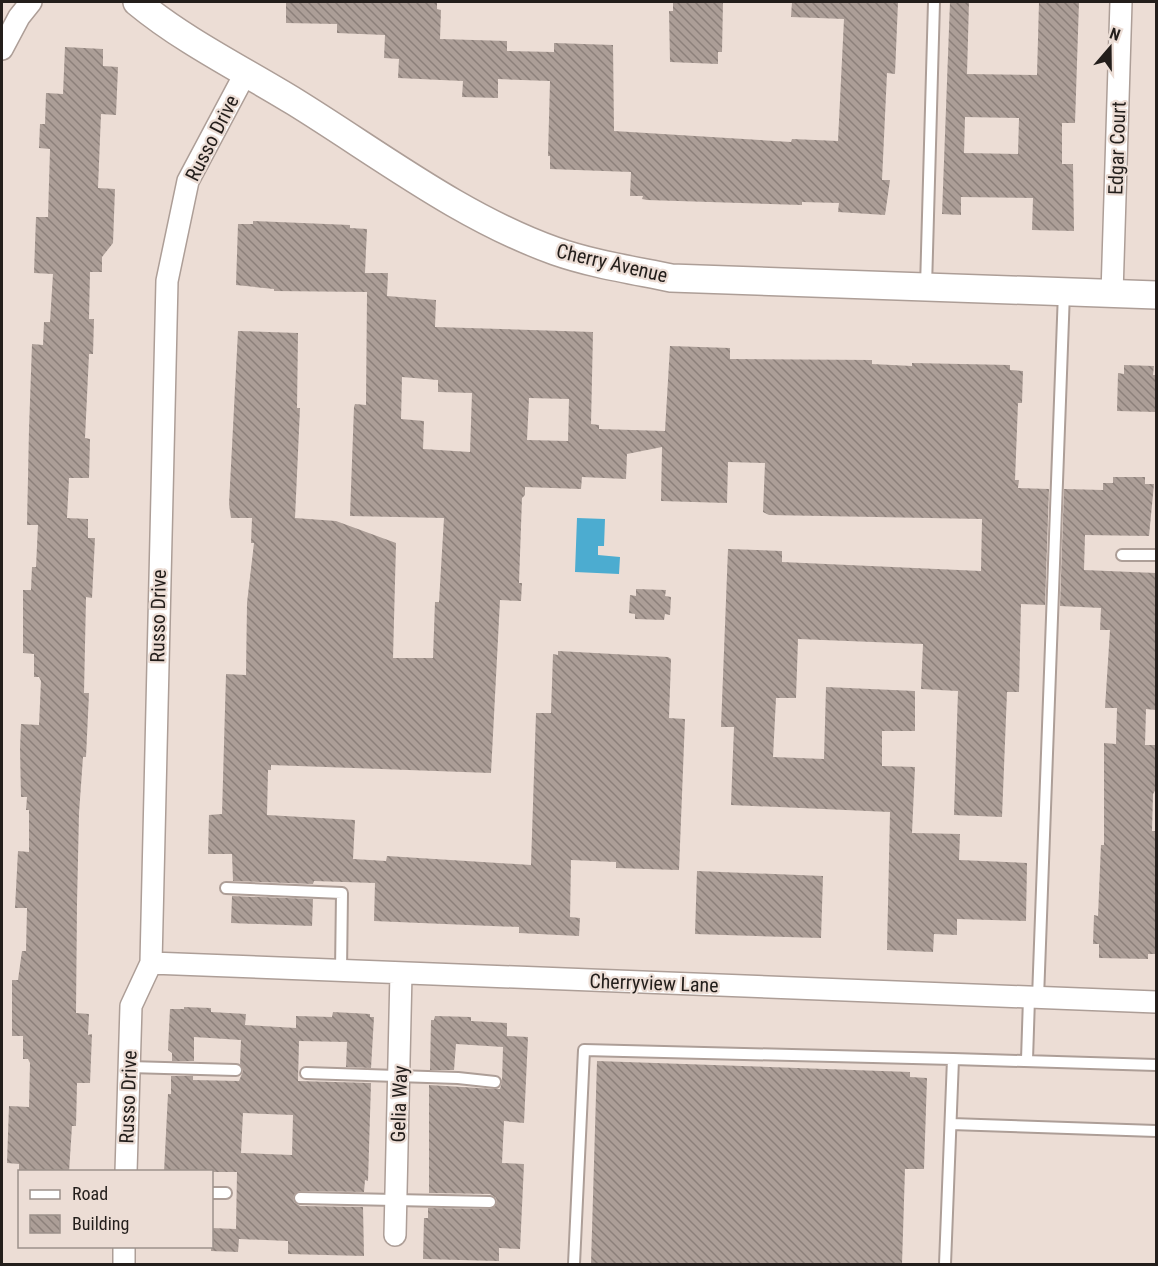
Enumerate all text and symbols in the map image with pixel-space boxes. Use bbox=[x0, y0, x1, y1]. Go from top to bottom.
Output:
north arrow bbox=[1080, 18, 1140, 78]
text: N bbox=[1107, 24, 1123, 45]
street label: Russo Drive bbox=[180, 91, 244, 185]
street label: Edgar Court bbox=[1103, 101, 1131, 195]
street label: Cherry Avenue bbox=[554, 239, 670, 287]
street label: Russo Drive bbox=[145, 569, 171, 663]
street label: Cherryview Lane bbox=[589, 969, 719, 997]
street label: Russo Drive bbox=[114, 1050, 142, 1144]
street label: Gelia Way bbox=[386, 1065, 412, 1143]
legend bbox=[18, 1170, 213, 1248]
text: Road bbox=[72, 1183, 108, 1204]
text: Building bbox=[72, 1213, 129, 1234]

